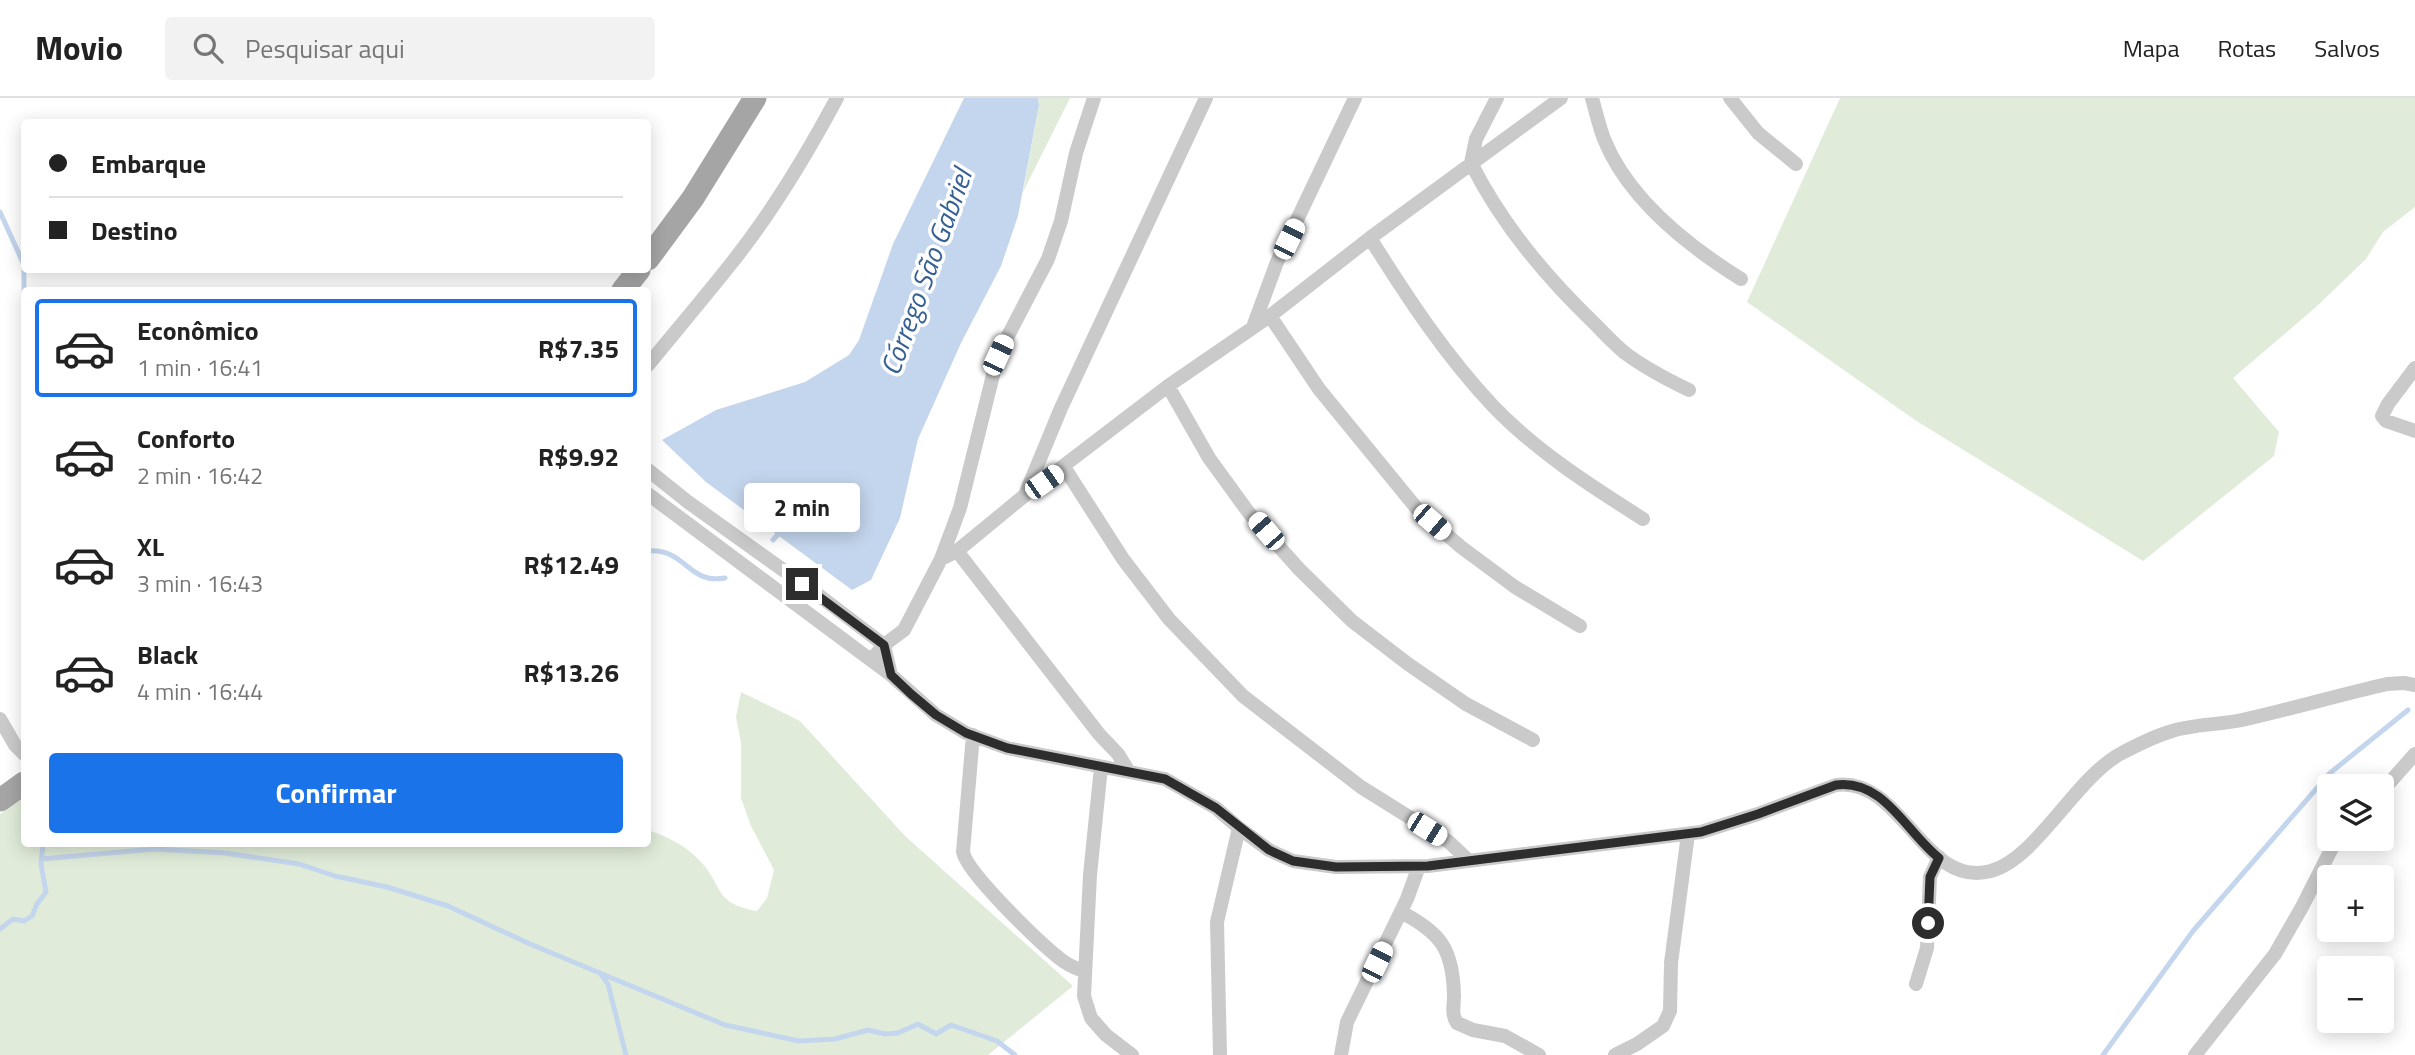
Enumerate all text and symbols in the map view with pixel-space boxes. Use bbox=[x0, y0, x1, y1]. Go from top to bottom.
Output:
search box bbox=[165, 17, 655, 80]
text: Movio bbox=[35, 23, 123, 73]
icon: search bbox=[189, 29, 227, 67]
text: Pesquisar aqui bbox=[245, 29, 405, 68]
text: Mapa bbox=[2123, 30, 2179, 66]
text: Rotas bbox=[2217, 30, 2276, 66]
text: Salvos bbox=[2314, 30, 2380, 66]
text: Embarque bbox=[91, 144, 206, 183]
water label: Córrego São Gabriel bbox=[868, 160, 984, 381]
text: Destino bbox=[91, 211, 178, 250]
car bbox=[1271, 216, 1308, 262]
text: Econômico bbox=[137, 311, 259, 350]
icon: car bbox=[53, 317, 116, 380]
text: R$7.35 bbox=[538, 329, 619, 368]
car bbox=[980, 332, 1017, 378]
text: 1 min · 16:41 bbox=[137, 350, 263, 385]
text: Conforto bbox=[137, 419, 235, 458]
icon: car bbox=[53, 425, 116, 488]
text: R$9.92 bbox=[538, 437, 619, 476]
text: 2 min · 16:42 bbox=[137, 458, 263, 493]
car bbox=[1021, 461, 1068, 503]
callout: 2 min bbox=[744, 482, 860, 532]
text: 2 min bbox=[774, 490, 830, 525]
car bbox=[1410, 500, 1455, 544]
car bbox=[1245, 508, 1288, 554]
text: XL bbox=[137, 527, 164, 566]
icon: car bbox=[53, 533, 116, 596]
text: R$12.49 bbox=[523, 545, 619, 584]
text: 3 min · 16:43 bbox=[137, 566, 263, 601]
route end bbox=[786, 568, 818, 600]
text: Black bbox=[137, 635, 198, 674]
icon: car bbox=[53, 641, 116, 704]
text: R$13.26 bbox=[523, 653, 619, 692]
text: 4 min · 16:44 bbox=[137, 674, 263, 709]
button: Confirmar bbox=[49, 753, 623, 833]
map controls bbox=[2317, 774, 2394, 1033]
button: layers bbox=[2317, 774, 2394, 851]
car bbox=[1404, 809, 1451, 849]
button: + bbox=[2317, 865, 2394, 942]
route start bbox=[1912, 907, 1944, 939]
car bbox=[1359, 939, 1396, 985]
button: − bbox=[2317, 956, 2394, 1033]

